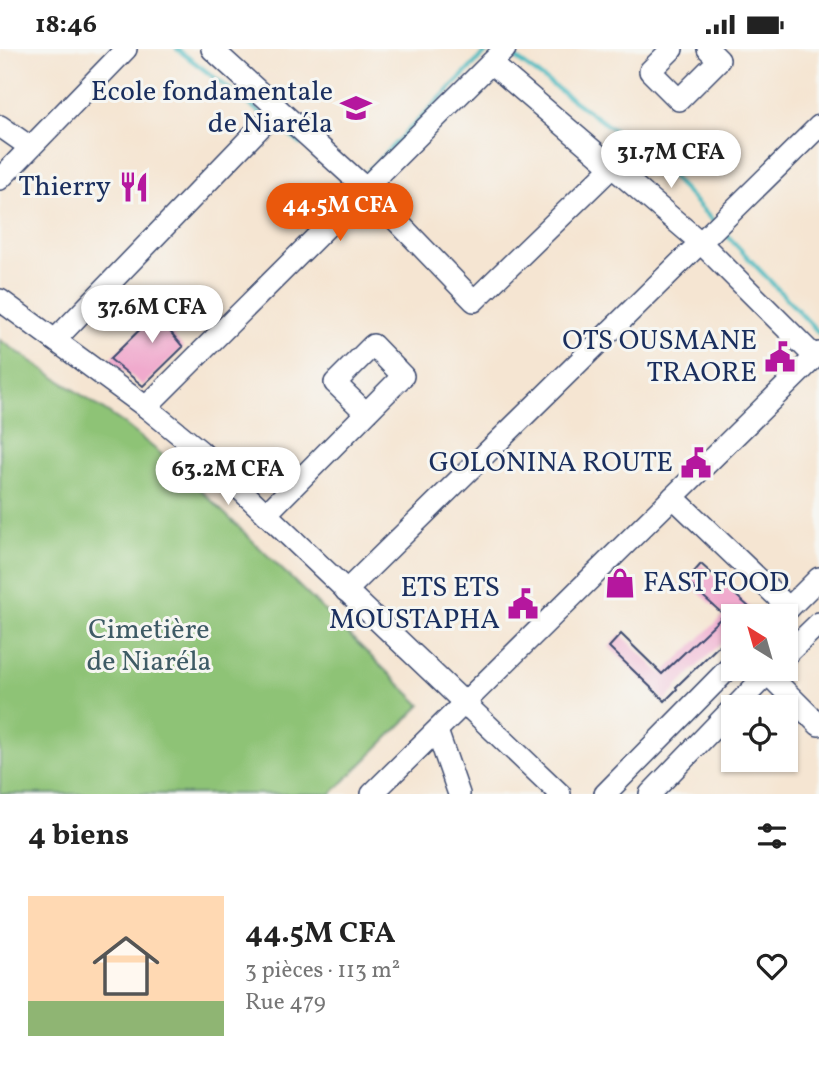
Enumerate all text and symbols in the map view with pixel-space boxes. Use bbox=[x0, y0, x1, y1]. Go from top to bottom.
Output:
text: 18:46 bbox=[35, 7, 97, 43]
place label: Ecole fondamentale de Niaréla bbox=[91, 73, 333, 144]
school or university icon: Ecole fondamentale de Niaréla bbox=[339, 91, 373, 125]
pin: 31.7M CFA bbox=[591, 131, 751, 190]
text: 31.7M CFA bbox=[617, 137, 725, 169]
place label: Thierry bbox=[18, 168, 111, 207]
restaurant icon: Thierry bbox=[117, 170, 151, 204]
pin: 44.5M CFA bbox=[260, 183, 420, 243]
text: 44.5M CFA bbox=[282, 190, 398, 222]
pin: 37.6M CFA bbox=[72, 285, 232, 345]
text: 37.6M CFA bbox=[97, 292, 207, 324]
place label: OTS OUSMANE TRAORE bbox=[562, 322, 757, 393]
public building icon: OTS OUSMANE TRAORE bbox=[763, 340, 797, 374]
place label: GOLONINA ROUTE bbox=[429, 444, 673, 483]
public building icon: GOLONINA ROUTE bbox=[679, 446, 713, 480]
pin: 63.2M CFA bbox=[148, 447, 308, 507]
text: 63.2M CFA bbox=[172, 454, 284, 486]
place label: FAST FOOD bbox=[643, 564, 789, 603]
shop icon: FAST FOOD bbox=[603, 566, 637, 600]
place label: ETS ETS MOUSTAPHA bbox=[329, 569, 500, 640]
public building icon: ETS ETS MOUSTAPHA bbox=[506, 587, 540, 621]
north arrow bbox=[721, 604, 798, 681]
map controls bbox=[721, 604, 798, 772]
park label: Cimetière de Niaréla bbox=[86, 611, 212, 682]
button: locate bbox=[721, 695, 798, 772]
text: 4 biens bbox=[28, 815, 129, 857]
icon: filters bbox=[753, 817, 791, 855]
text: 44.5M CFA bbox=[245, 913, 396, 955]
icon: home bbox=[84, 924, 168, 1008]
icon: heart bbox=[753, 947, 791, 985]
text: 3 pièces · 113 m² bbox=[245, 955, 400, 987]
text: Rue 479 bbox=[245, 987, 326, 1019]

